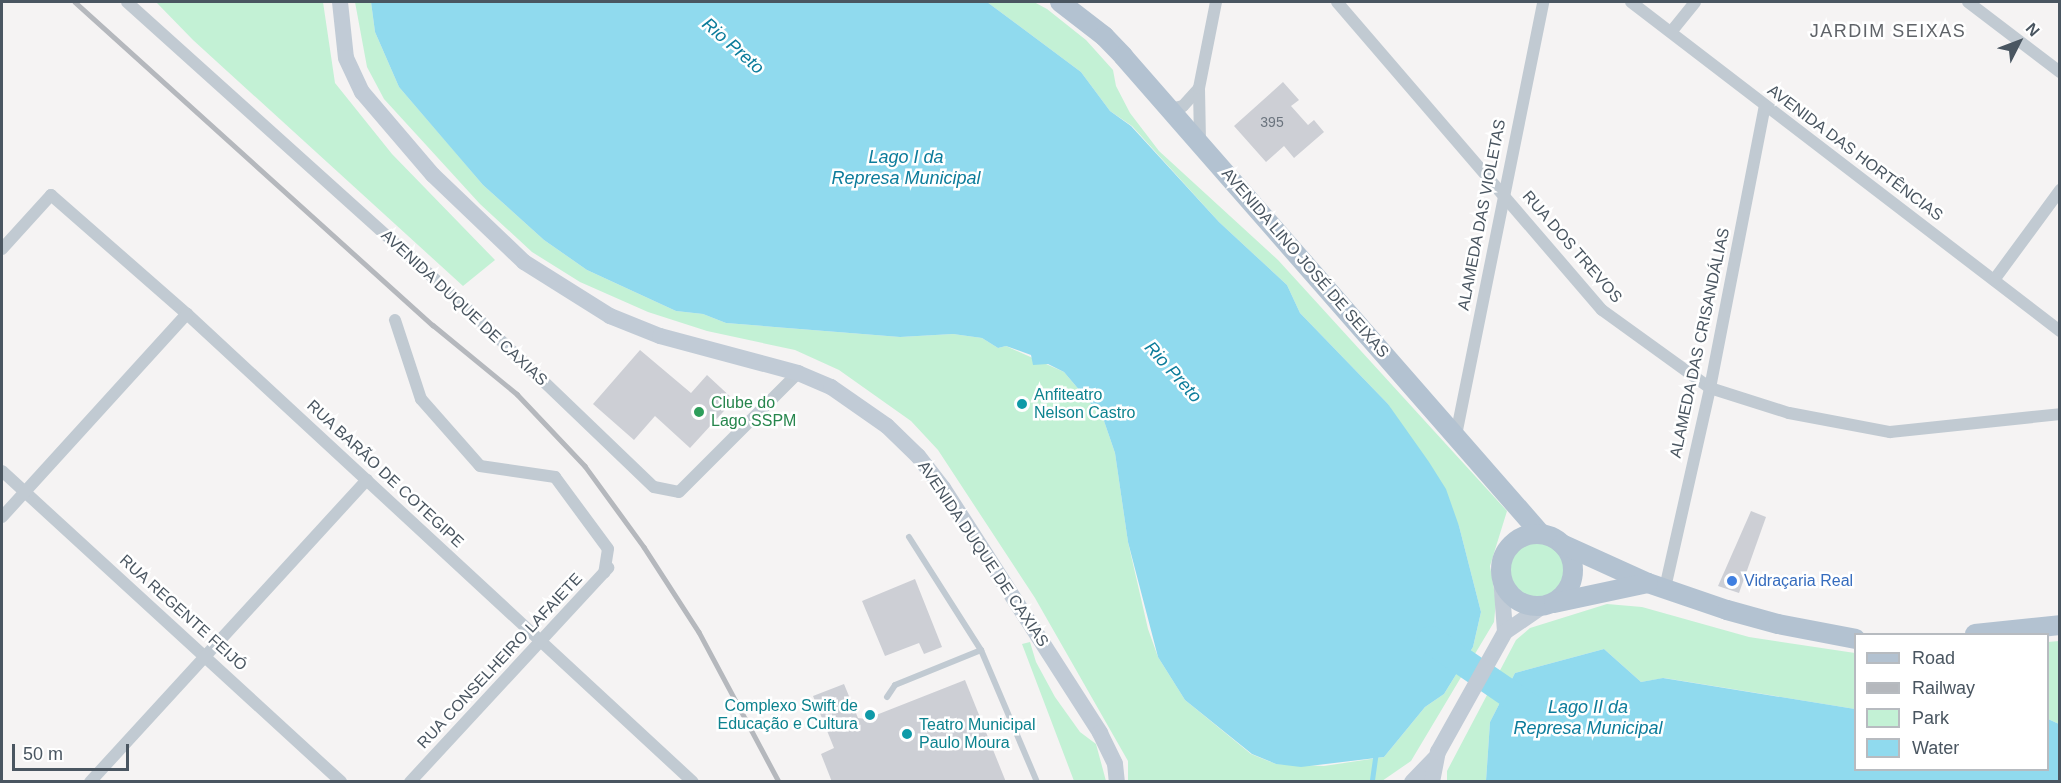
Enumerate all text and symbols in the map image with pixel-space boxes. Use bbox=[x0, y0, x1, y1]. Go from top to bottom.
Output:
north arrow bbox=[1989, 12, 2049, 72]
water label: Rio Preto bbox=[698, 13, 768, 79]
district label: JARDIM SEIXAS bbox=[1810, 20, 1966, 42]
text: N bbox=[2023, 20, 2043, 40]
street label: AVENIDA DAS HORTÊNCIAS bbox=[1763, 81, 1947, 225]
house number: 395 bbox=[1260, 114, 1284, 130]
street label: ALAMEDA DAS VIOLETAS bbox=[1454, 117, 1510, 313]
water label: Lago I da Represa Municipal bbox=[831, 147, 981, 190]
street label: AVENIDA LINO JOSÉ DE SEIXAS bbox=[1217, 164, 1393, 362]
street label: RUA DOS TREVOS bbox=[1518, 187, 1626, 307]
street label: AVENIDA DUQUE DE CAXIAS bbox=[377, 226, 551, 390]
street label: ALAMEDA DAS CRISANDÁLIAS bbox=[1666, 226, 1734, 460]
water label: Rio Preto bbox=[1140, 337, 1206, 407]
place label: Anfiteatro Nelson Castro bbox=[1034, 385, 1135, 423]
place label: Clube do Lago SSPM bbox=[711, 393, 796, 431]
street label: RUA BARÃO DE COTEGIPE bbox=[302, 396, 468, 552]
marker: Anfiteatro Nelson Castro bbox=[1015, 397, 1029, 411]
marker: Clube do Lago SSPM bbox=[692, 405, 706, 419]
street label: AVENIDA DUQUE DE CAXIAS bbox=[913, 457, 1053, 651]
street label: RUA REGENTE FEIJÓ bbox=[115, 551, 251, 675]
street label: RUA CONSELHEIRO LAFAIETE bbox=[413, 569, 587, 753]
place label: Vidraçaria Real bbox=[1744, 571, 1853, 591]
marker: Vidraçaria Real bbox=[1725, 574, 1739, 588]
legend bbox=[1854, 633, 2049, 771]
text: Road bbox=[1912, 648, 1955, 668]
text: Railway bbox=[1912, 678, 1975, 698]
place label: Complexo Swift de Educação e Cultura bbox=[717, 696, 858, 734]
water label: Lago II da Represa Municipal bbox=[1513, 697, 1663, 740]
marker: Complexo Swift de Educação e Cultura bbox=[863, 708, 877, 722]
text: Park bbox=[1912, 708, 1949, 728]
place label: Teatro Municipal Paulo Moura bbox=[919, 715, 1036, 753]
marker: Teatro Municipal Paulo Moura bbox=[900, 727, 914, 741]
scale bar bbox=[15, 732, 132, 770]
text: Water bbox=[1912, 738, 1959, 758]
text: 50 m bbox=[23, 744, 63, 764]

